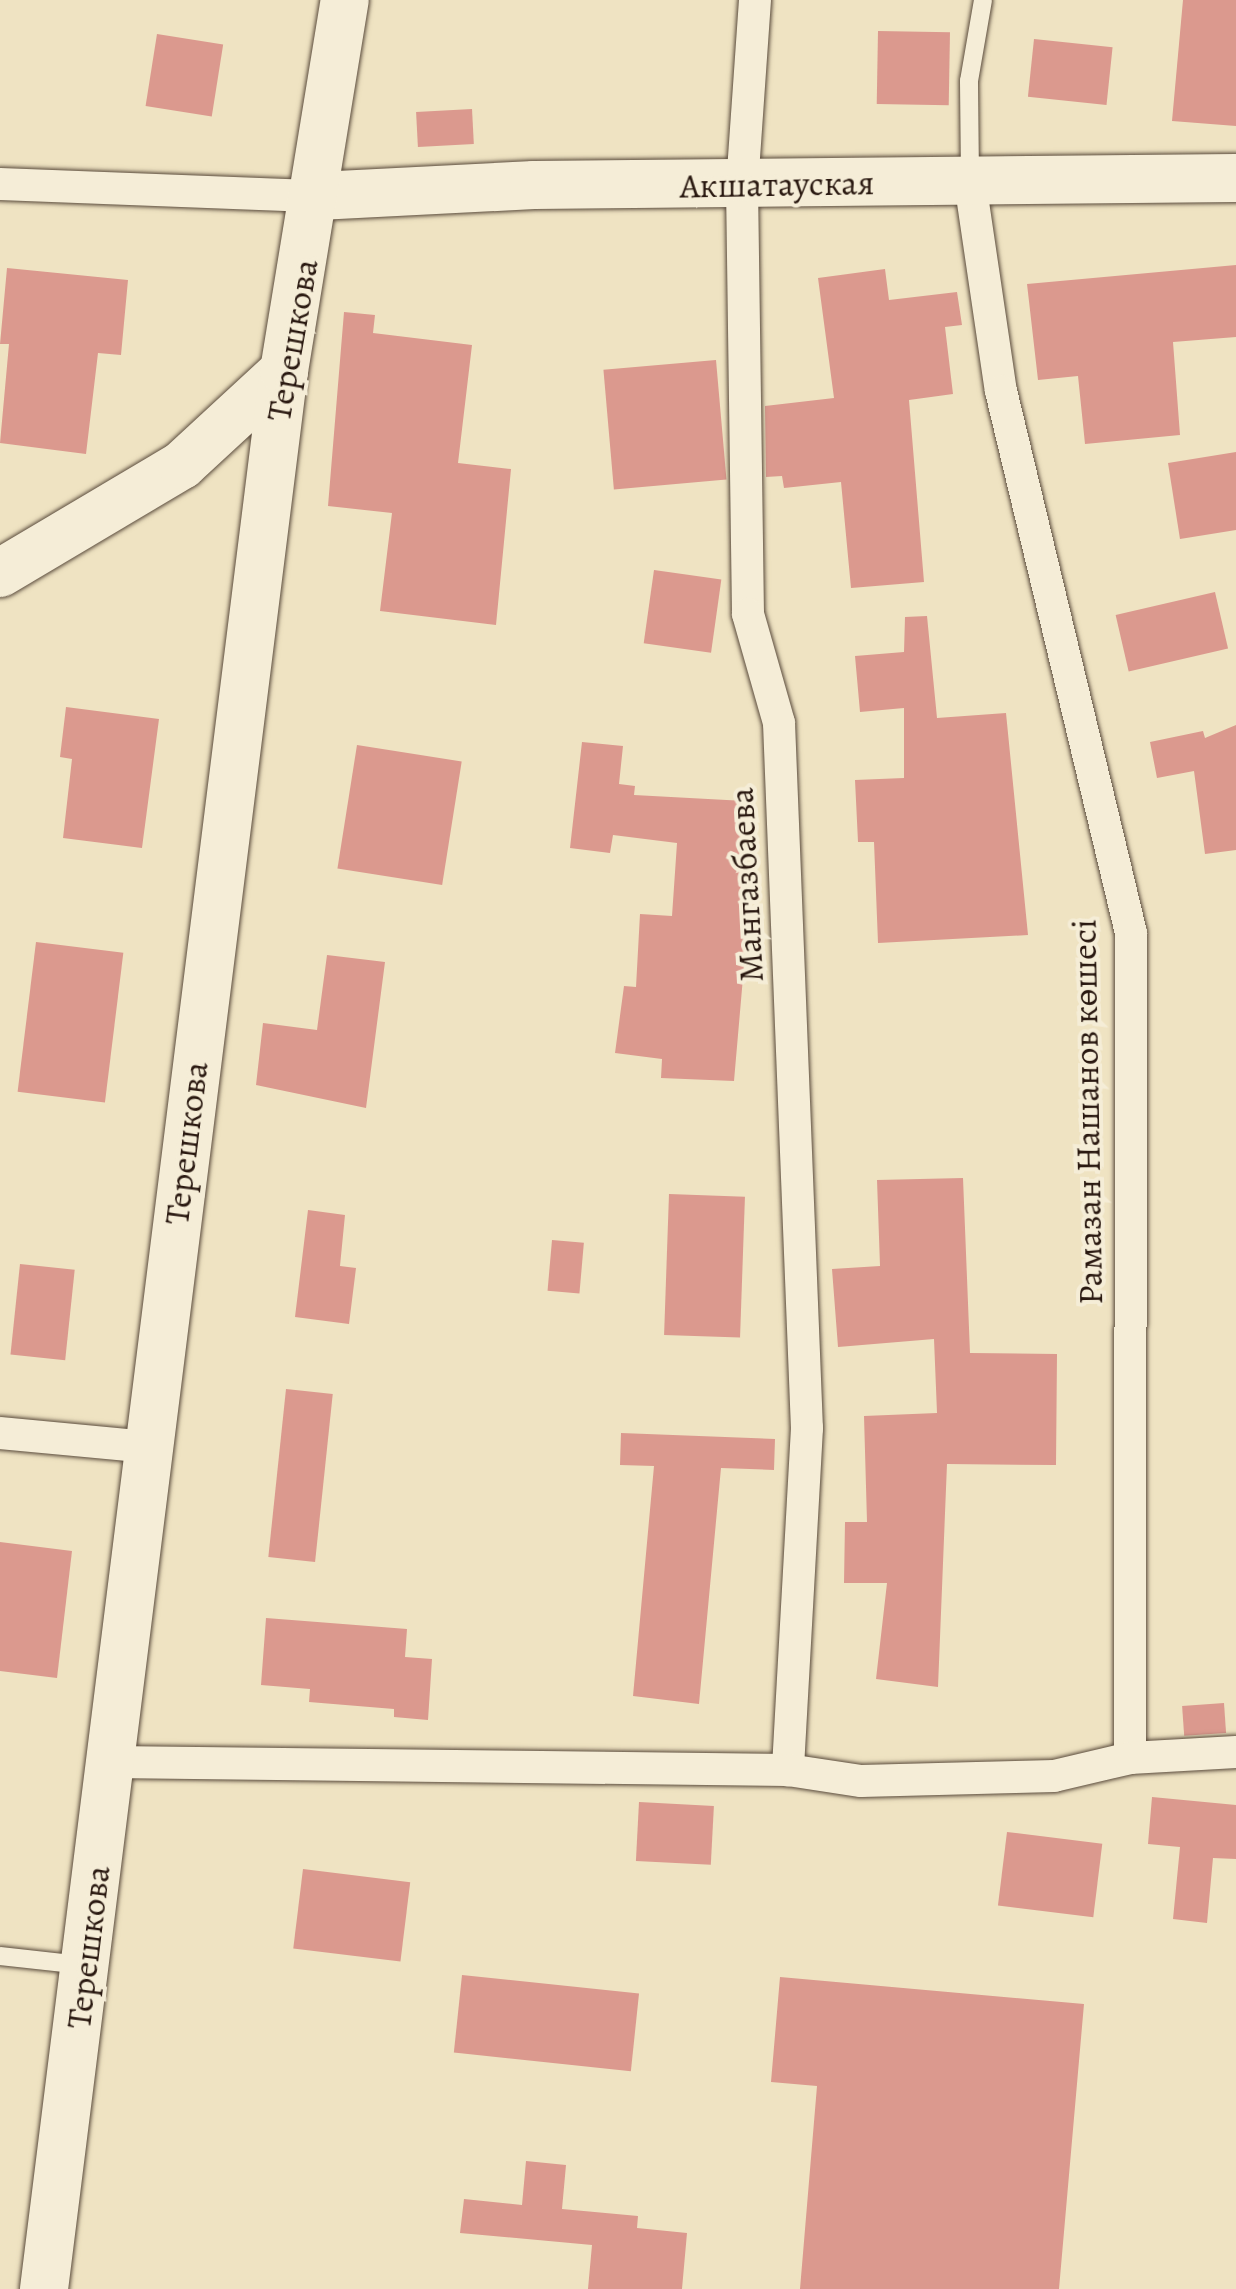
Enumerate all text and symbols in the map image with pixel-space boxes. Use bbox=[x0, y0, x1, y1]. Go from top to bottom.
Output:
street label: Акшатауская bbox=[679, 161, 875, 207]
street label: Терешкова bbox=[257, 256, 327, 424]
street label: Мангазбаева bbox=[720, 787, 772, 983]
street label: Рамазан Нашанов көшесі bbox=[1063, 919, 1111, 1305]
street label: Терешкова bbox=[155, 1059, 217, 1227]
street label: Терешкова bbox=[57, 1863, 119, 2031]

